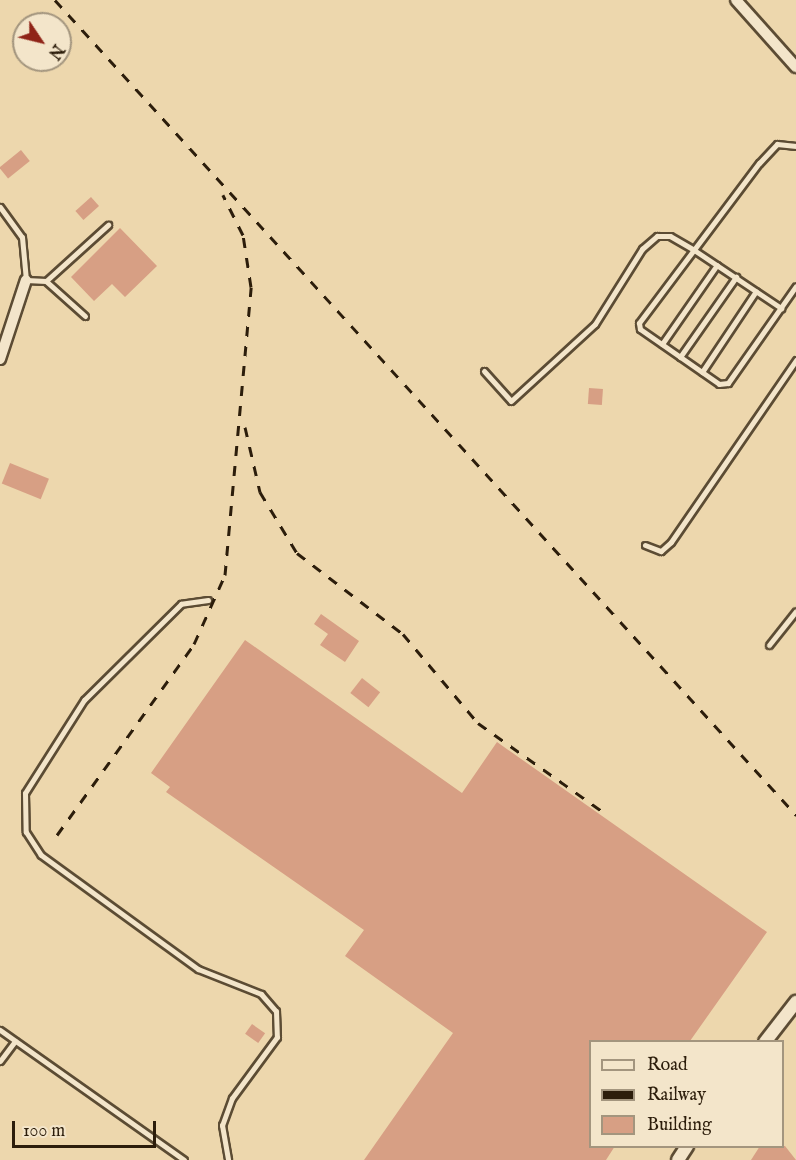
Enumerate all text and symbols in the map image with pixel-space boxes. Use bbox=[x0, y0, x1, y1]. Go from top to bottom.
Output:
north arrow bbox=[12, 12, 72, 72]
text: N bbox=[43, 40, 67, 63]
legend bbox=[589, 1040, 784, 1148]
text: Road bbox=[647, 1054, 688, 1077]
text: Railway bbox=[647, 1084, 706, 1107]
scale bar bbox=[15, 1109, 159, 1147]
text: Building bbox=[647, 1114, 712, 1137]
text: 100 m bbox=[23, 1120, 65, 1143]

